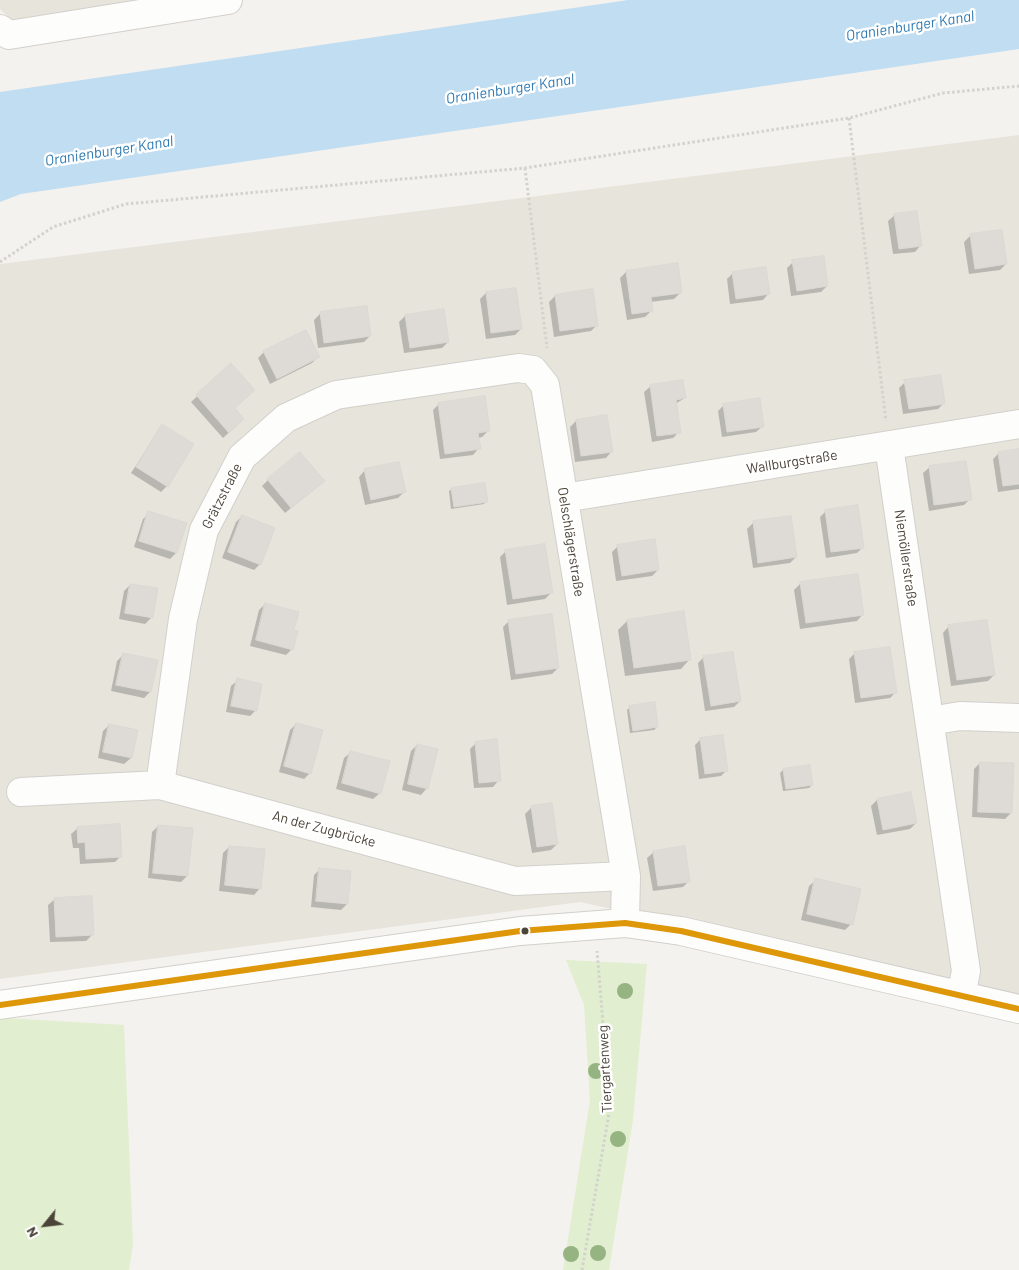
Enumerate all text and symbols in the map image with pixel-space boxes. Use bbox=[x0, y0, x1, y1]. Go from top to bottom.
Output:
water label: Oranienburger Kanal bbox=[845, 7, 975, 45]
water label: Oranienburger Kanal bbox=[445, 70, 575, 108]
water label: Oranienburger Kanal bbox=[44, 132, 174, 170]
street label: Wallburgstraße bbox=[745, 447, 839, 477]
street label: Grätzstraße bbox=[198, 460, 246, 532]
street label: Oelschlägerstraße bbox=[554, 486, 588, 598]
street label: Niemöllerstraße bbox=[891, 508, 921, 608]
street label: An der Zugbrücke bbox=[270, 807, 378, 851]
unlabelled marker bbox=[520, 926, 530, 936]
street label: Tiergartenweg bbox=[594, 1024, 616, 1114]
north arrow bbox=[20, 1200, 70, 1250]
text: N bbox=[22, 1224, 41, 1241]

